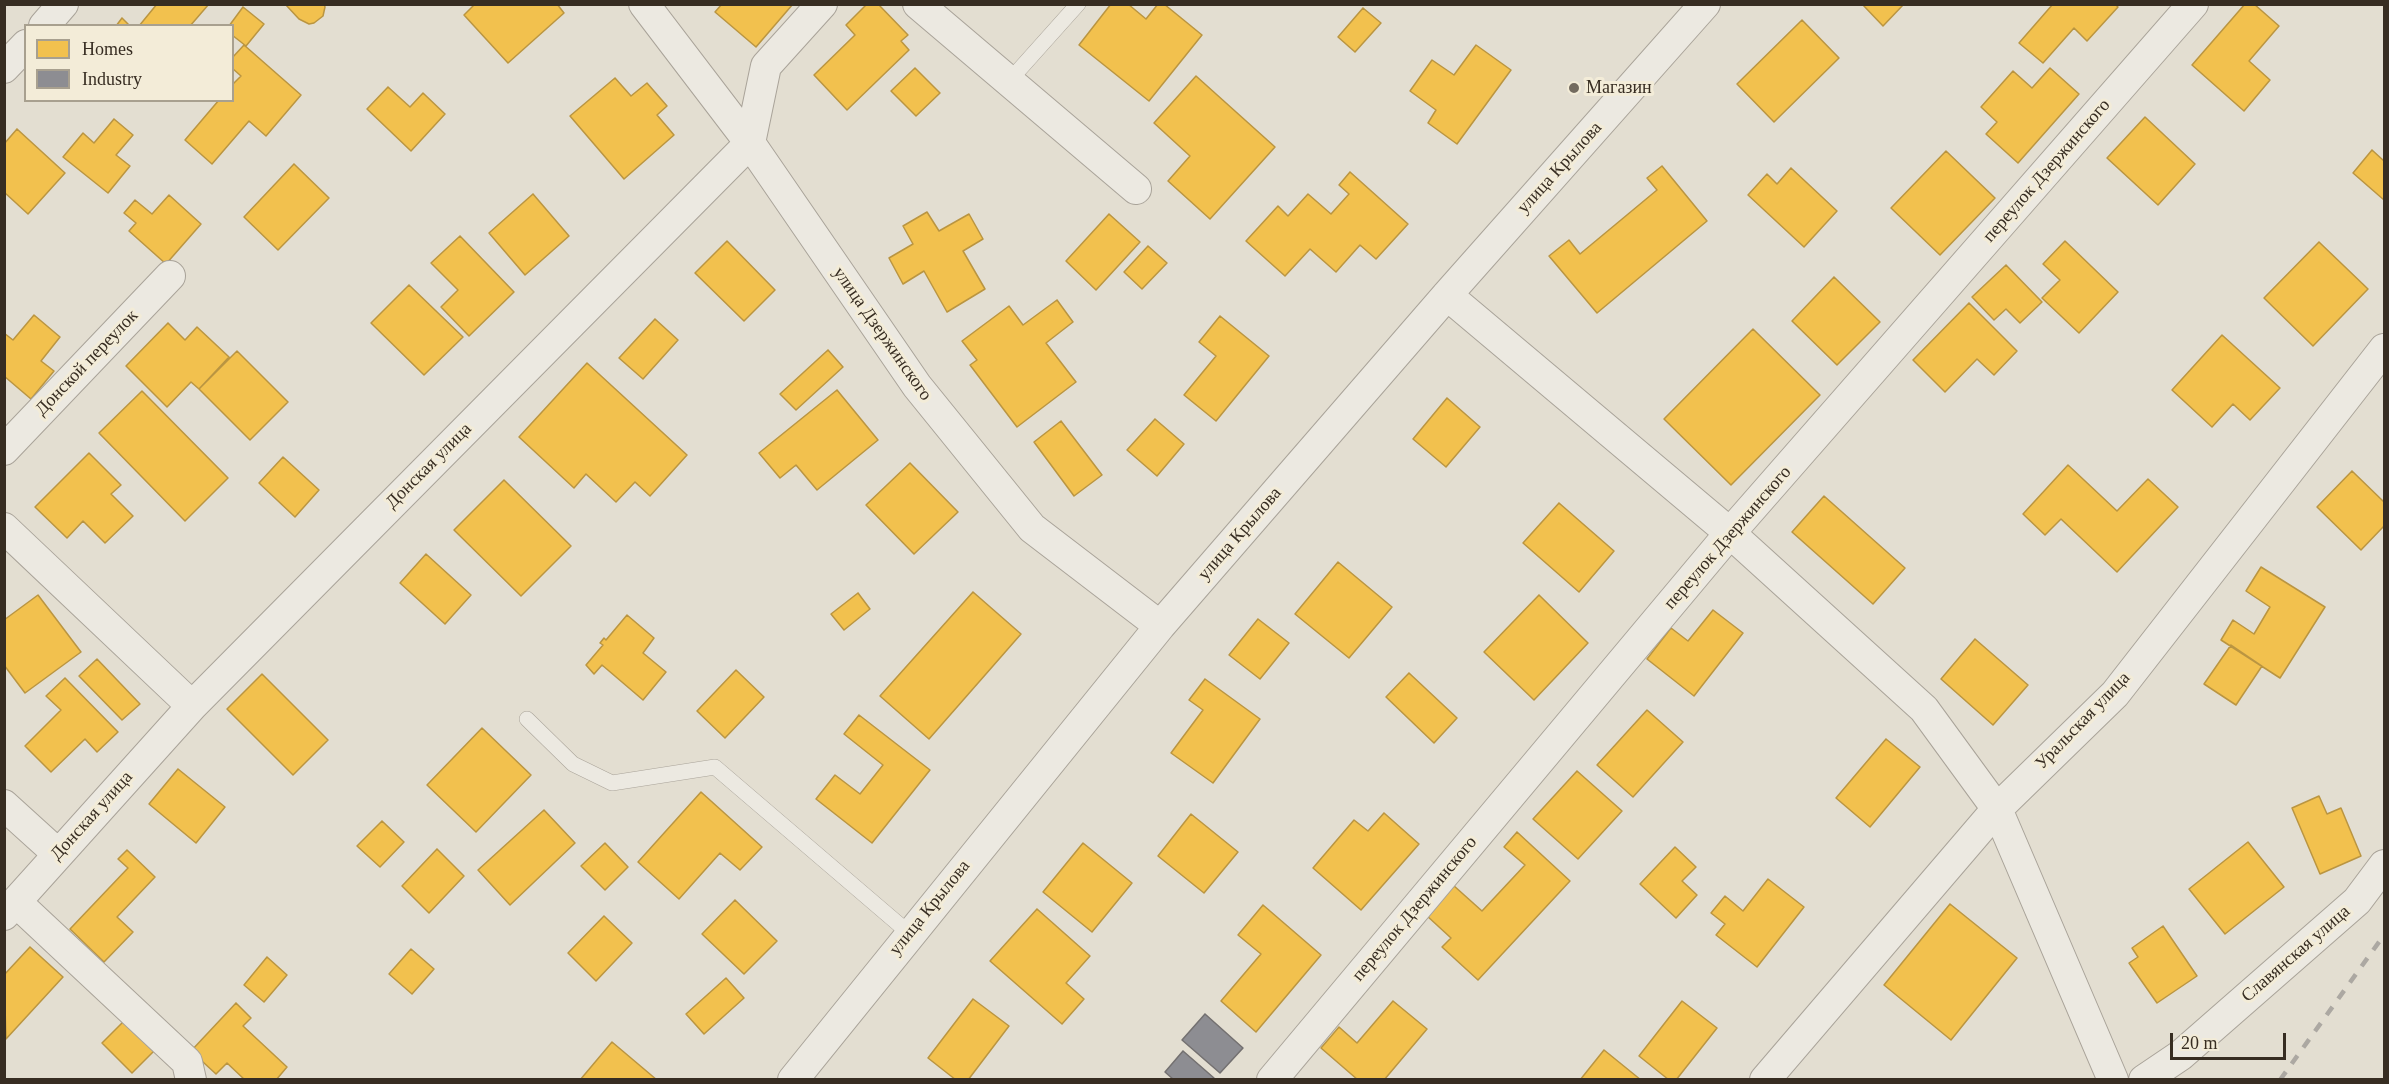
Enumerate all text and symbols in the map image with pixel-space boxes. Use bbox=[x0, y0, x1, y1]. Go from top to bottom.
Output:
legend bbox=[24, 24, 234, 102]
text: Homes bbox=[82, 39, 133, 59]
text: Industry bbox=[82, 69, 142, 89]
place label: Магазин bbox=[1586, 77, 1652, 99]
marker: Магазин bbox=[1567, 81, 1581, 95]
street label: переулок Дзержинского bbox=[1979, 95, 2115, 247]
street label: улица Крылова bbox=[1513, 118, 1607, 218]
street label: улица Дзержинского bbox=[828, 263, 936, 405]
street label: Донской переулок bbox=[31, 306, 143, 420]
street label: Донская улица bbox=[382, 419, 476, 513]
street label: переулок Дзержинского bbox=[1660, 462, 1796, 614]
street label: улица Крылова bbox=[1194, 483, 1286, 585]
street label: Уральская улица bbox=[2031, 668, 2135, 774]
street label: Донская улица bbox=[46, 767, 138, 865]
street label: переулок Дзержинского bbox=[1348, 832, 1482, 986]
street label: улица Крылова bbox=[885, 856, 975, 960]
street label: Славянская улица bbox=[2237, 901, 2355, 1007]
scale bar bbox=[2173, 1021, 2288, 1059]
text: 20 m bbox=[2181, 1033, 2218, 1053]

